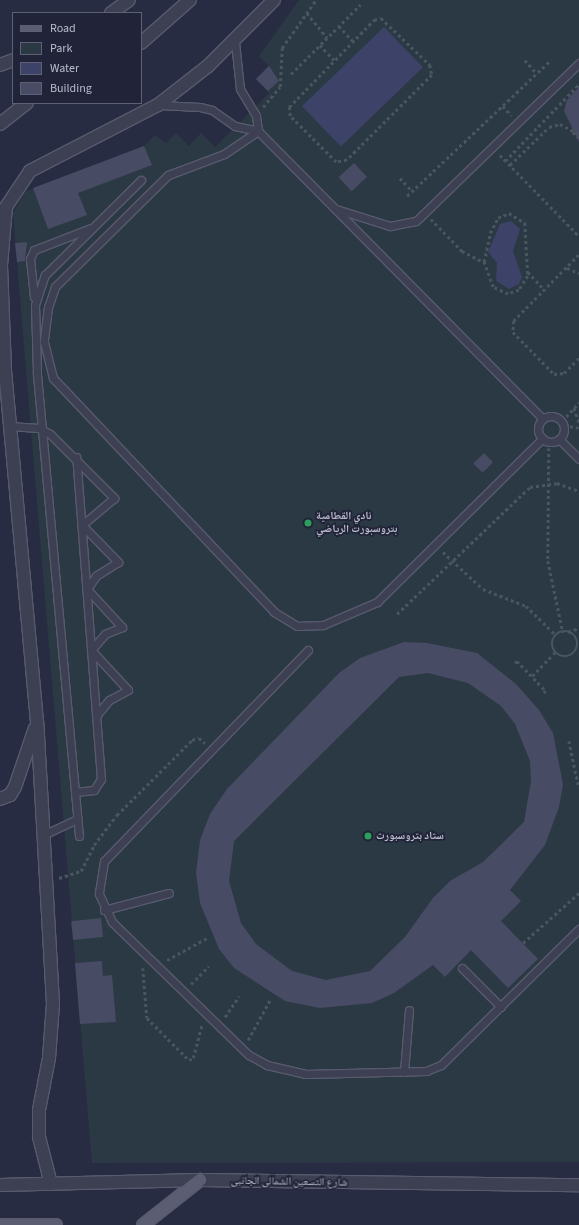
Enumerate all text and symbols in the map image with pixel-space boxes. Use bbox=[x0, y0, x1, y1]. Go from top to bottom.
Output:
legend bbox=[12, 12, 142, 104]
text: Road bbox=[50, 20, 76, 37]
text: Park bbox=[50, 40, 72, 57]
text: Water bbox=[50, 60, 79, 77]
text: Building bbox=[50, 80, 92, 97]
place label: نادي القطامية بتروسبورت الرياضي bbox=[316, 510, 397, 536]
marker: نادي القطامية بتروسبورت الرياضي bbox=[303, 518, 313, 528]
place label: ستاد بتروسبورت bbox=[376, 829, 444, 843]
marker: ستاد بتروسبورت bbox=[363, 831, 373, 841]
street label: شارع التسعين الشمالى الجانبى bbox=[230, 1174, 348, 1190]

